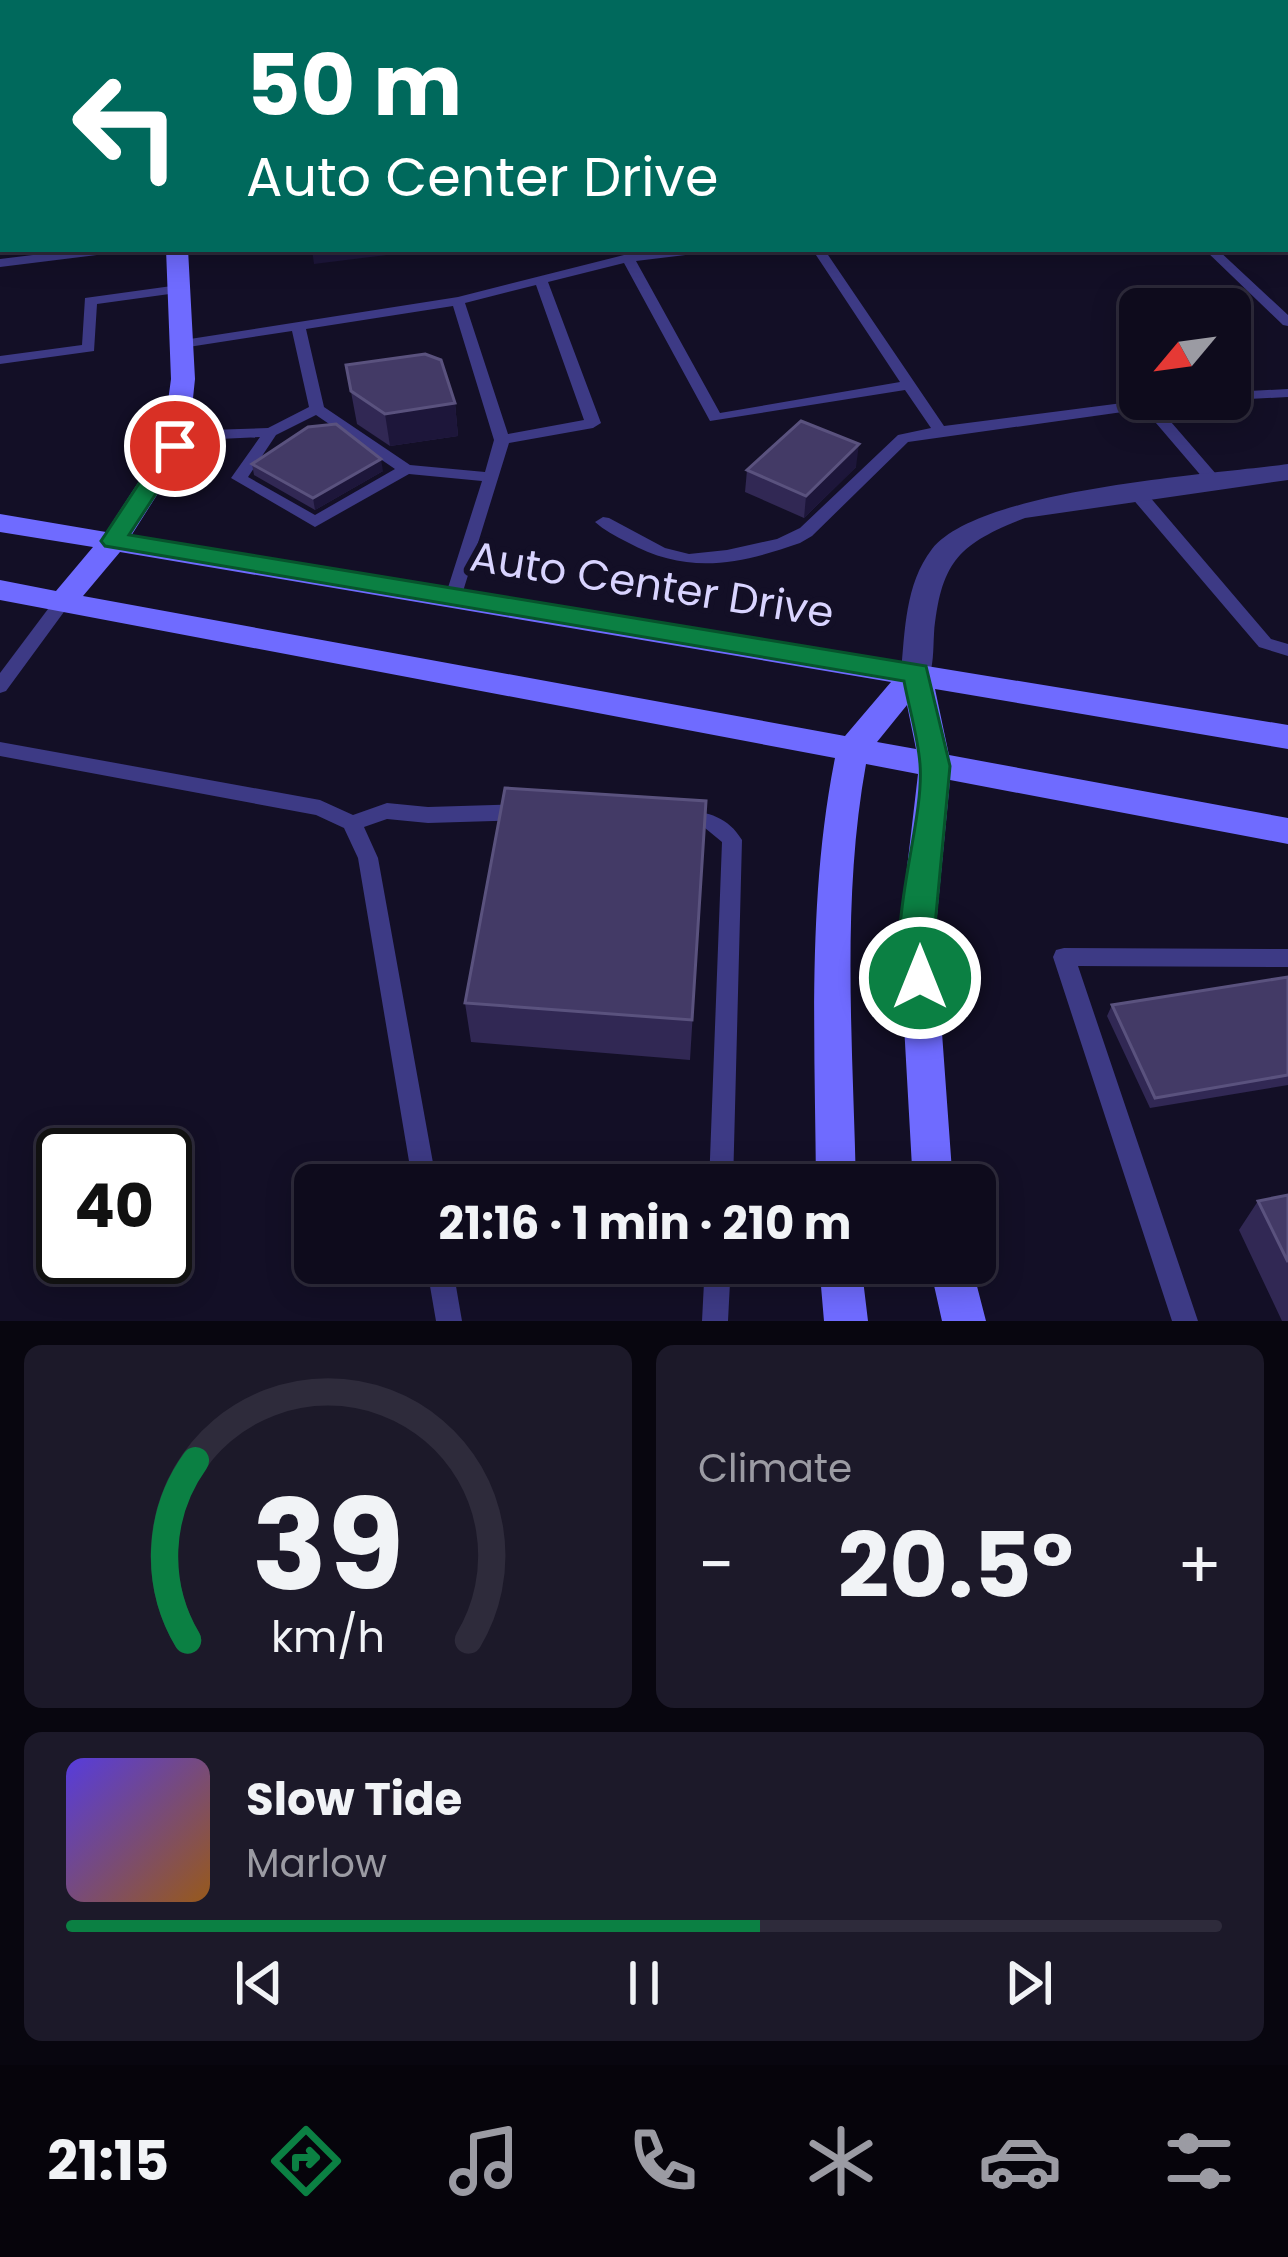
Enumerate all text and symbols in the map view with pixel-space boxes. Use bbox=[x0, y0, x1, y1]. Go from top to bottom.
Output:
text: 50 m bbox=[246, 27, 462, 144]
icon: left bbox=[48, 48, 204, 204]
text: Auto Center Drive bbox=[246, 139, 718, 215]
north arrow bbox=[1119, 288, 1251, 420]
map controls bbox=[1119, 288, 1251, 420]
pin bbox=[124, 395, 226, 497]
icon: arrive bbox=[142, 413, 208, 479]
street label: Auto Center Drive bbox=[466, 527, 838, 642]
position arrow bbox=[857, 915, 983, 1041]
speed limit sign: 40 bbox=[36, 1128, 192, 1284]
text: 21:16 · 1 min · 210 m bbox=[439, 1192, 851, 1255]
text: Climate bbox=[698, 1441, 852, 1496]
text: 39 bbox=[252, 1458, 404, 1633]
text: 20.5° bbox=[838, 1502, 1073, 1629]
text: − bbox=[698, 1519, 734, 1611]
text: + bbox=[1177, 1519, 1222, 1611]
text: km/h bbox=[271, 1606, 385, 1666]
text: Slow Tide bbox=[246, 1768, 462, 1831]
text: Marlow bbox=[246, 1836, 387, 1891]
icon: previous bbox=[226, 1950, 292, 2016]
icon: pause bbox=[611, 1950, 677, 2016]
icon: next bbox=[996, 1950, 1062, 2016]
icon: directions bbox=[264, 2119, 348, 2203]
icon: music bbox=[442, 2119, 526, 2203]
icon: phone bbox=[621, 2119, 705, 2203]
icon: climate bbox=[799, 2119, 883, 2203]
icon: car bbox=[978, 2119, 1062, 2203]
icon: filters bbox=[1157, 2119, 1241, 2203]
text: 21:15 bbox=[47, 2123, 169, 2199]

